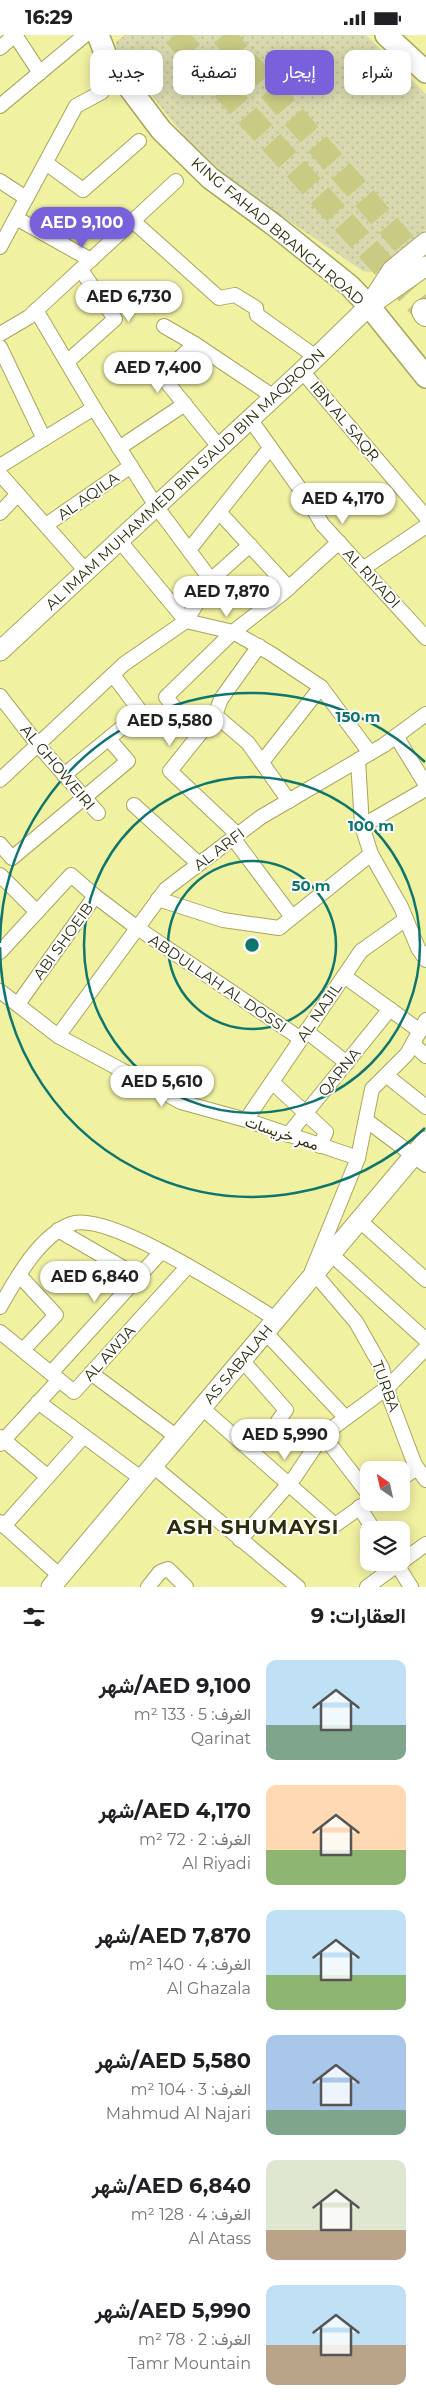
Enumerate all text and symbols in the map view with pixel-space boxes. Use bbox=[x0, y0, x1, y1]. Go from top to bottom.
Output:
text: 16:29 bbox=[25, 6, 73, 29]
chip: جديد bbox=[90, 50, 163, 95]
chip: تصفية bbox=[173, 50, 255, 95]
chip: إيجار bbox=[265, 50, 334, 95]
chip: شراء bbox=[344, 50, 411, 95]
street label: KING FAHAD BRANCH ROAD bbox=[188, 153, 368, 309]
pin: AED 9,100 bbox=[25, 207, 139, 249]
text: AED 9,100 bbox=[41, 213, 123, 232]
pin: AED 6,730 bbox=[72, 281, 186, 323]
text: AED 6,730 bbox=[86, 287, 172, 306]
street label: AL IMAM MUHAMMED BIN S'AUD BIN MAQROON bbox=[41, 344, 329, 614]
pin: AED 7,400 bbox=[101, 351, 215, 394]
text: AED 7,400 bbox=[115, 358, 201, 377]
street label: IBN AL SAQR bbox=[306, 377, 384, 465]
street label: AL AQILA bbox=[54, 468, 123, 524]
pin: AED 4,170 bbox=[286, 483, 400, 525]
text: AED 4,170 bbox=[302, 489, 384, 508]
street label: AL RIYADI bbox=[339, 544, 405, 612]
pin: AED 7,870 bbox=[170, 575, 284, 618]
text: AED 7,870 bbox=[184, 582, 270, 601]
pin: AED 5,580 bbox=[113, 705, 227, 747]
text: 150 m bbox=[336, 707, 380, 726]
text: AED 5,580 bbox=[127, 711, 213, 730]
street label: AL GHOWEIRI bbox=[17, 720, 99, 814]
text: 100 m bbox=[348, 816, 394, 835]
street label: AL ARFI bbox=[190, 824, 248, 874]
text: 50 m bbox=[291, 876, 331, 895]
street label: ABI SHOEIB bbox=[29, 899, 97, 983]
street label: ABDULLAH AL DOSSI bbox=[145, 930, 291, 1036]
centre of rings bbox=[243, 936, 261, 954]
street label: AL NAJIL bbox=[292, 979, 346, 1045]
street label: QARNA bbox=[314, 1044, 364, 1100]
pin: AED 5,610 bbox=[105, 1065, 219, 1108]
text: AED 5,610 bbox=[121, 1072, 203, 1091]
street label: ممر خريسات bbox=[243, 1112, 321, 1154]
pin: AED 6,840 bbox=[38, 1261, 152, 1303]
text: AED 6,840 bbox=[51, 1267, 139, 1286]
street label: AS SABALAH bbox=[199, 1320, 277, 1408]
street label: AL AWJA bbox=[79, 1321, 139, 1385]
street label: TURBA bbox=[368, 1358, 404, 1414]
pin: AED 5,990 bbox=[228, 1419, 342, 1461]
text: AED 5,990 bbox=[242, 1425, 328, 1444]
north arrow bbox=[360, 1461, 410, 1511]
map controls bbox=[360, 1461, 410, 1571]
district label: ASH SHUMAYSI bbox=[166, 1515, 339, 1539]
button: layers bbox=[360, 1521, 410, 1571]
icon: filters bbox=[20, 1603, 48, 1631]
text: العقارات: 9 bbox=[311, 1603, 406, 1628]
text: AED 9,100/شهر bbox=[99, 1673, 251, 1698]
icon: home bbox=[306, 1680, 366, 1740]
text: الغرف: 5 · 133 m² bbox=[134, 1705, 251, 1724]
text: Qarinat bbox=[191, 1729, 251, 1748]
text: AED 4,170/شهر bbox=[99, 1798, 251, 1823]
icon: home bbox=[306, 1805, 366, 1865]
text: الغرف: 2 · 72 m² bbox=[139, 1830, 251, 1849]
text: Al Riyadi bbox=[182, 1854, 251, 1873]
text: AED 7,870/شهر bbox=[95, 1923, 251, 1948]
icon: home bbox=[306, 1930, 366, 1990]
text: الغرف: 4 · 140 m² bbox=[129, 1955, 251, 1974]
text: Al Ghazala bbox=[167, 1979, 251, 1998]
text: AED 5,580/شهر bbox=[95, 2048, 251, 2073]
icon: home bbox=[306, 2055, 366, 2115]
text: الغرف: 3 · 104 m² bbox=[131, 2080, 251, 2099]
text: Mahmud Al Najari bbox=[106, 2104, 251, 2123]
text: AED 6,840/شهر bbox=[92, 2173, 251, 2198]
icon: home bbox=[306, 2180, 366, 2240]
text: الغرف: 4 · 128 m² bbox=[131, 2205, 251, 2224]
text: Al Atass bbox=[188, 2229, 251, 2248]
text: AED 5,990/شهر bbox=[95, 2298, 251, 2323]
icon: home bbox=[306, 2305, 366, 2365]
text: الغرف: 2 · 78 m² bbox=[138, 2330, 251, 2349]
text: Tamr Mountain bbox=[128, 2354, 251, 2373]

